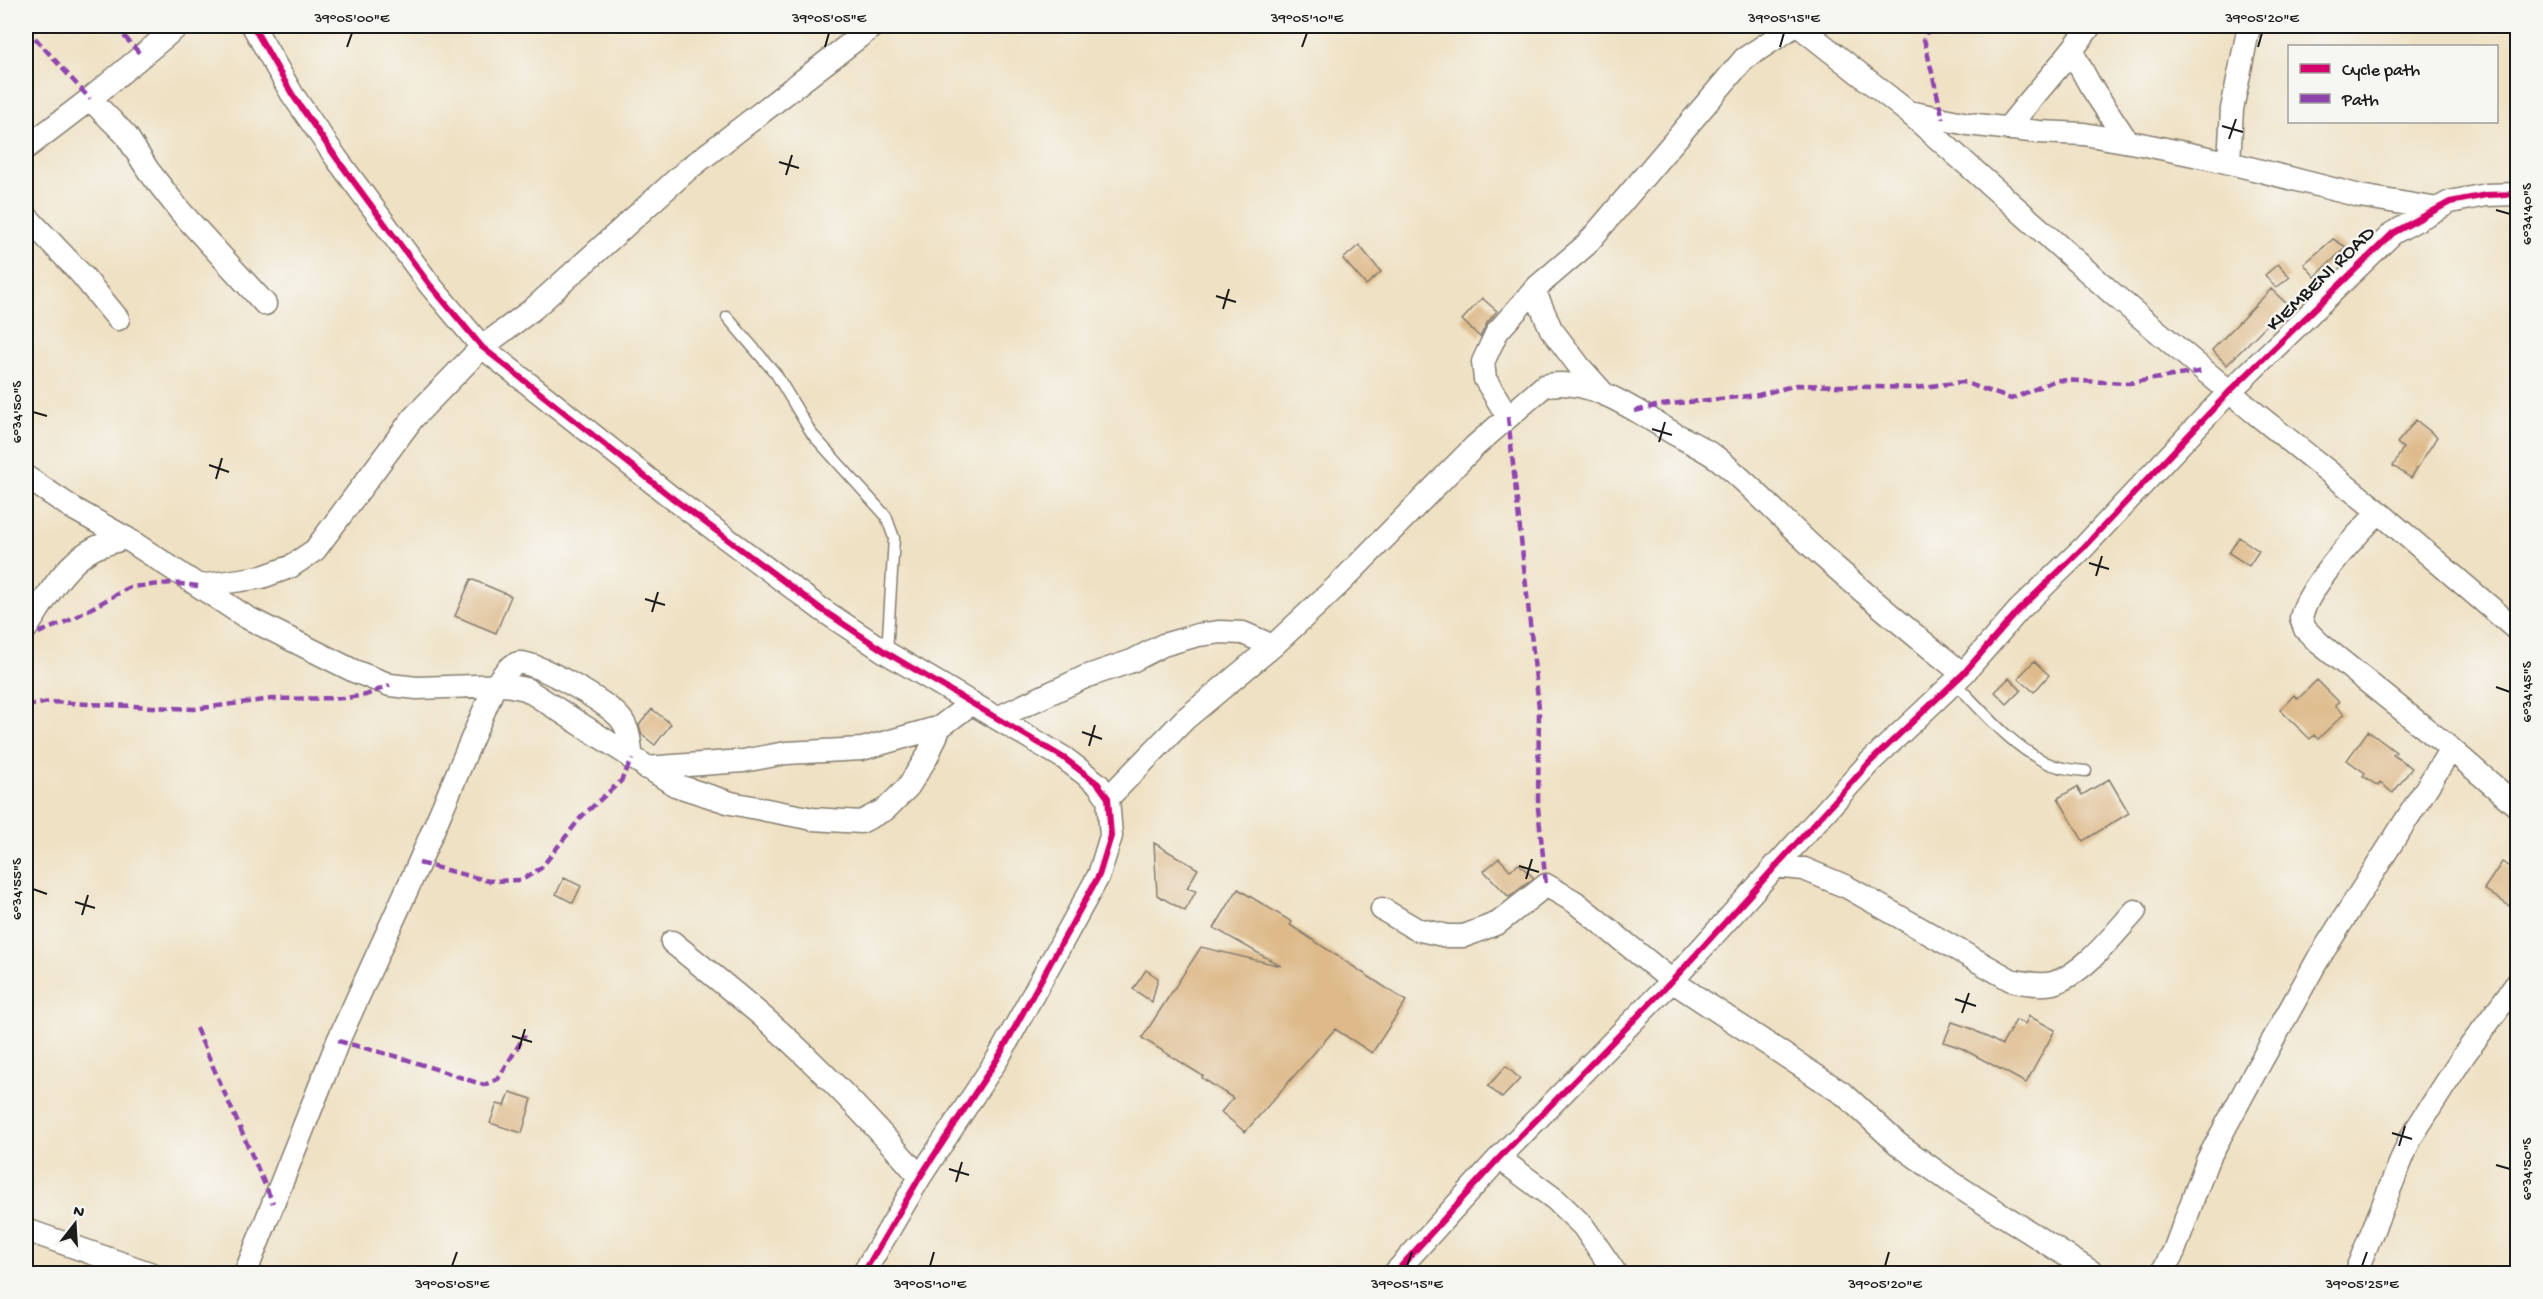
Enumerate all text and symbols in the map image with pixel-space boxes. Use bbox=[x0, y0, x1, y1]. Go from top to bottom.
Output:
text: 39°05'00"E bbox=[314, 10, 390, 28]
text: 39°05'05"E bbox=[791, 10, 867, 28]
text: 39°05'10"E bbox=[1270, 10, 1344, 28]
text: 39°05'15"E bbox=[1747, 10, 1821, 28]
text: 39°05'20"E bbox=[2224, 10, 2300, 28]
legend bbox=[2288, 45, 2498, 123]
text: Cycle path bbox=[2342, 61, 2420, 82]
text: Path bbox=[2341, 91, 2379, 112]
text: 6°34'40"S bbox=[2519, 183, 2537, 245]
street label: KIEMBENI ROAD bbox=[2262, 222, 2382, 338]
text: 6°34'50"S bbox=[9, 381, 27, 443]
text: 6°34'45"S bbox=[2519, 661, 2537, 723]
text: 6°34'55"S bbox=[9, 858, 27, 920]
text: 6°34'50"S bbox=[2519, 1138, 2537, 1200]
north arrow bbox=[45, 1194, 105, 1254]
text: N bbox=[71, 1202, 87, 1224]
text: 39°05'05"E bbox=[414, 1276, 490, 1294]
text: 39°05'10"E bbox=[893, 1276, 967, 1294]
text: 39°05'15"E bbox=[1370, 1276, 1444, 1294]
text: 39°05'20"E bbox=[1847, 1276, 1923, 1294]
text: 39°05'25"E bbox=[2324, 1276, 2399, 1294]

